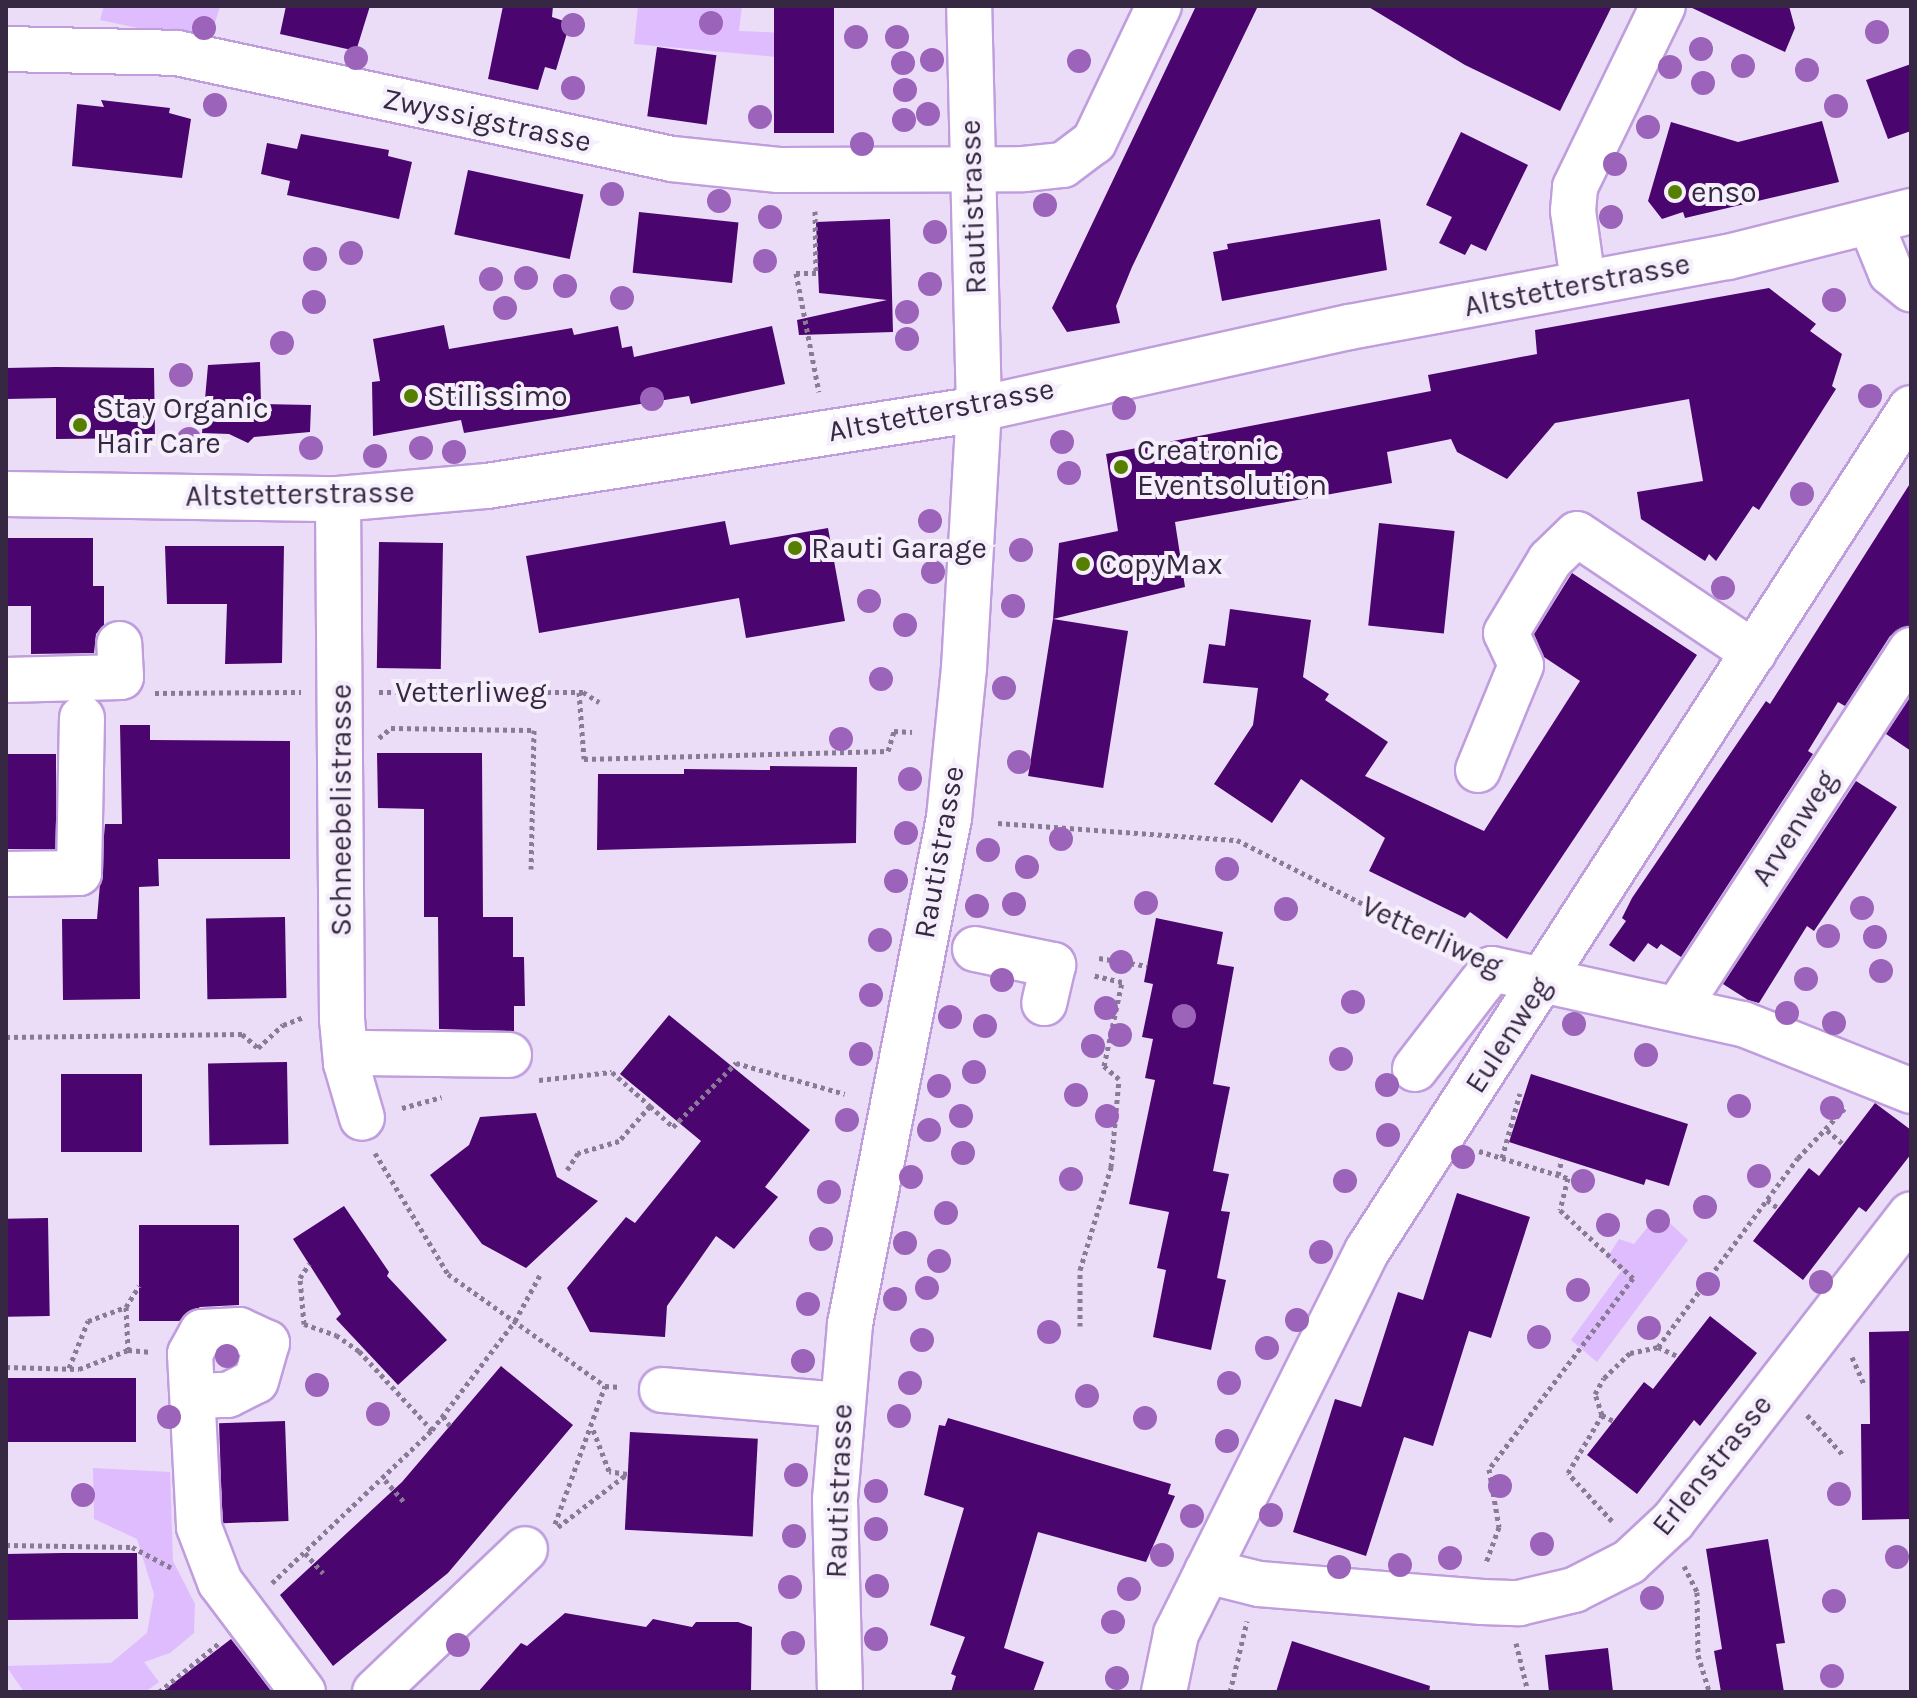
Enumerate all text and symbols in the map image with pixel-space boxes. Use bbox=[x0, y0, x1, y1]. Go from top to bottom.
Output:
street label: Zwyssigstrasse bbox=[379, 80, 595, 160]
street label: Rautistrasse bbox=[952, 119, 994, 295]
place label: enso bbox=[1691, 174, 1757, 210]
marker: enso bbox=[1666, 183, 1684, 201]
street label: Altstetterstrasse bbox=[1461, 245, 1693, 325]
street label: Altstetterstrasse bbox=[825, 370, 1057, 450]
place label: Stilissimo bbox=[427, 378, 568, 414]
marker: Stilissimo bbox=[402, 387, 420, 405]
place label: Stay Organic Hair Care bbox=[96, 390, 269, 460]
marker: Stay Organic Hair Care bbox=[71, 416, 89, 434]
place label: Creatronic Eventsolution bbox=[1137, 432, 1327, 502]
marker: Creatronic Eventsolution bbox=[1112, 458, 1130, 476]
street label: Altstetterstrasse bbox=[185, 474, 415, 514]
place label: Rauti Garage bbox=[811, 530, 987, 566]
marker: Rauti Garage bbox=[786, 539, 804, 557]
place label: CopyMax bbox=[1099, 546, 1223, 582]
marker: CopyMax bbox=[1074, 555, 1092, 573]
street label: Vetterliweg bbox=[395, 674, 547, 710]
street label: Schneebelistrasse bbox=[323, 684, 359, 936]
street label: Rautistrasse bbox=[906, 763, 972, 941]
street label: Arvenweg bbox=[1743, 763, 1845, 893]
street label: Vetterliweg bbox=[1356, 888, 1508, 984]
street label: Eulenweg bbox=[1457, 970, 1559, 1100]
street label: Erlenstrasse bbox=[1644, 1387, 1780, 1543]
street label: Rautistrasse bbox=[818, 1403, 860, 1579]

